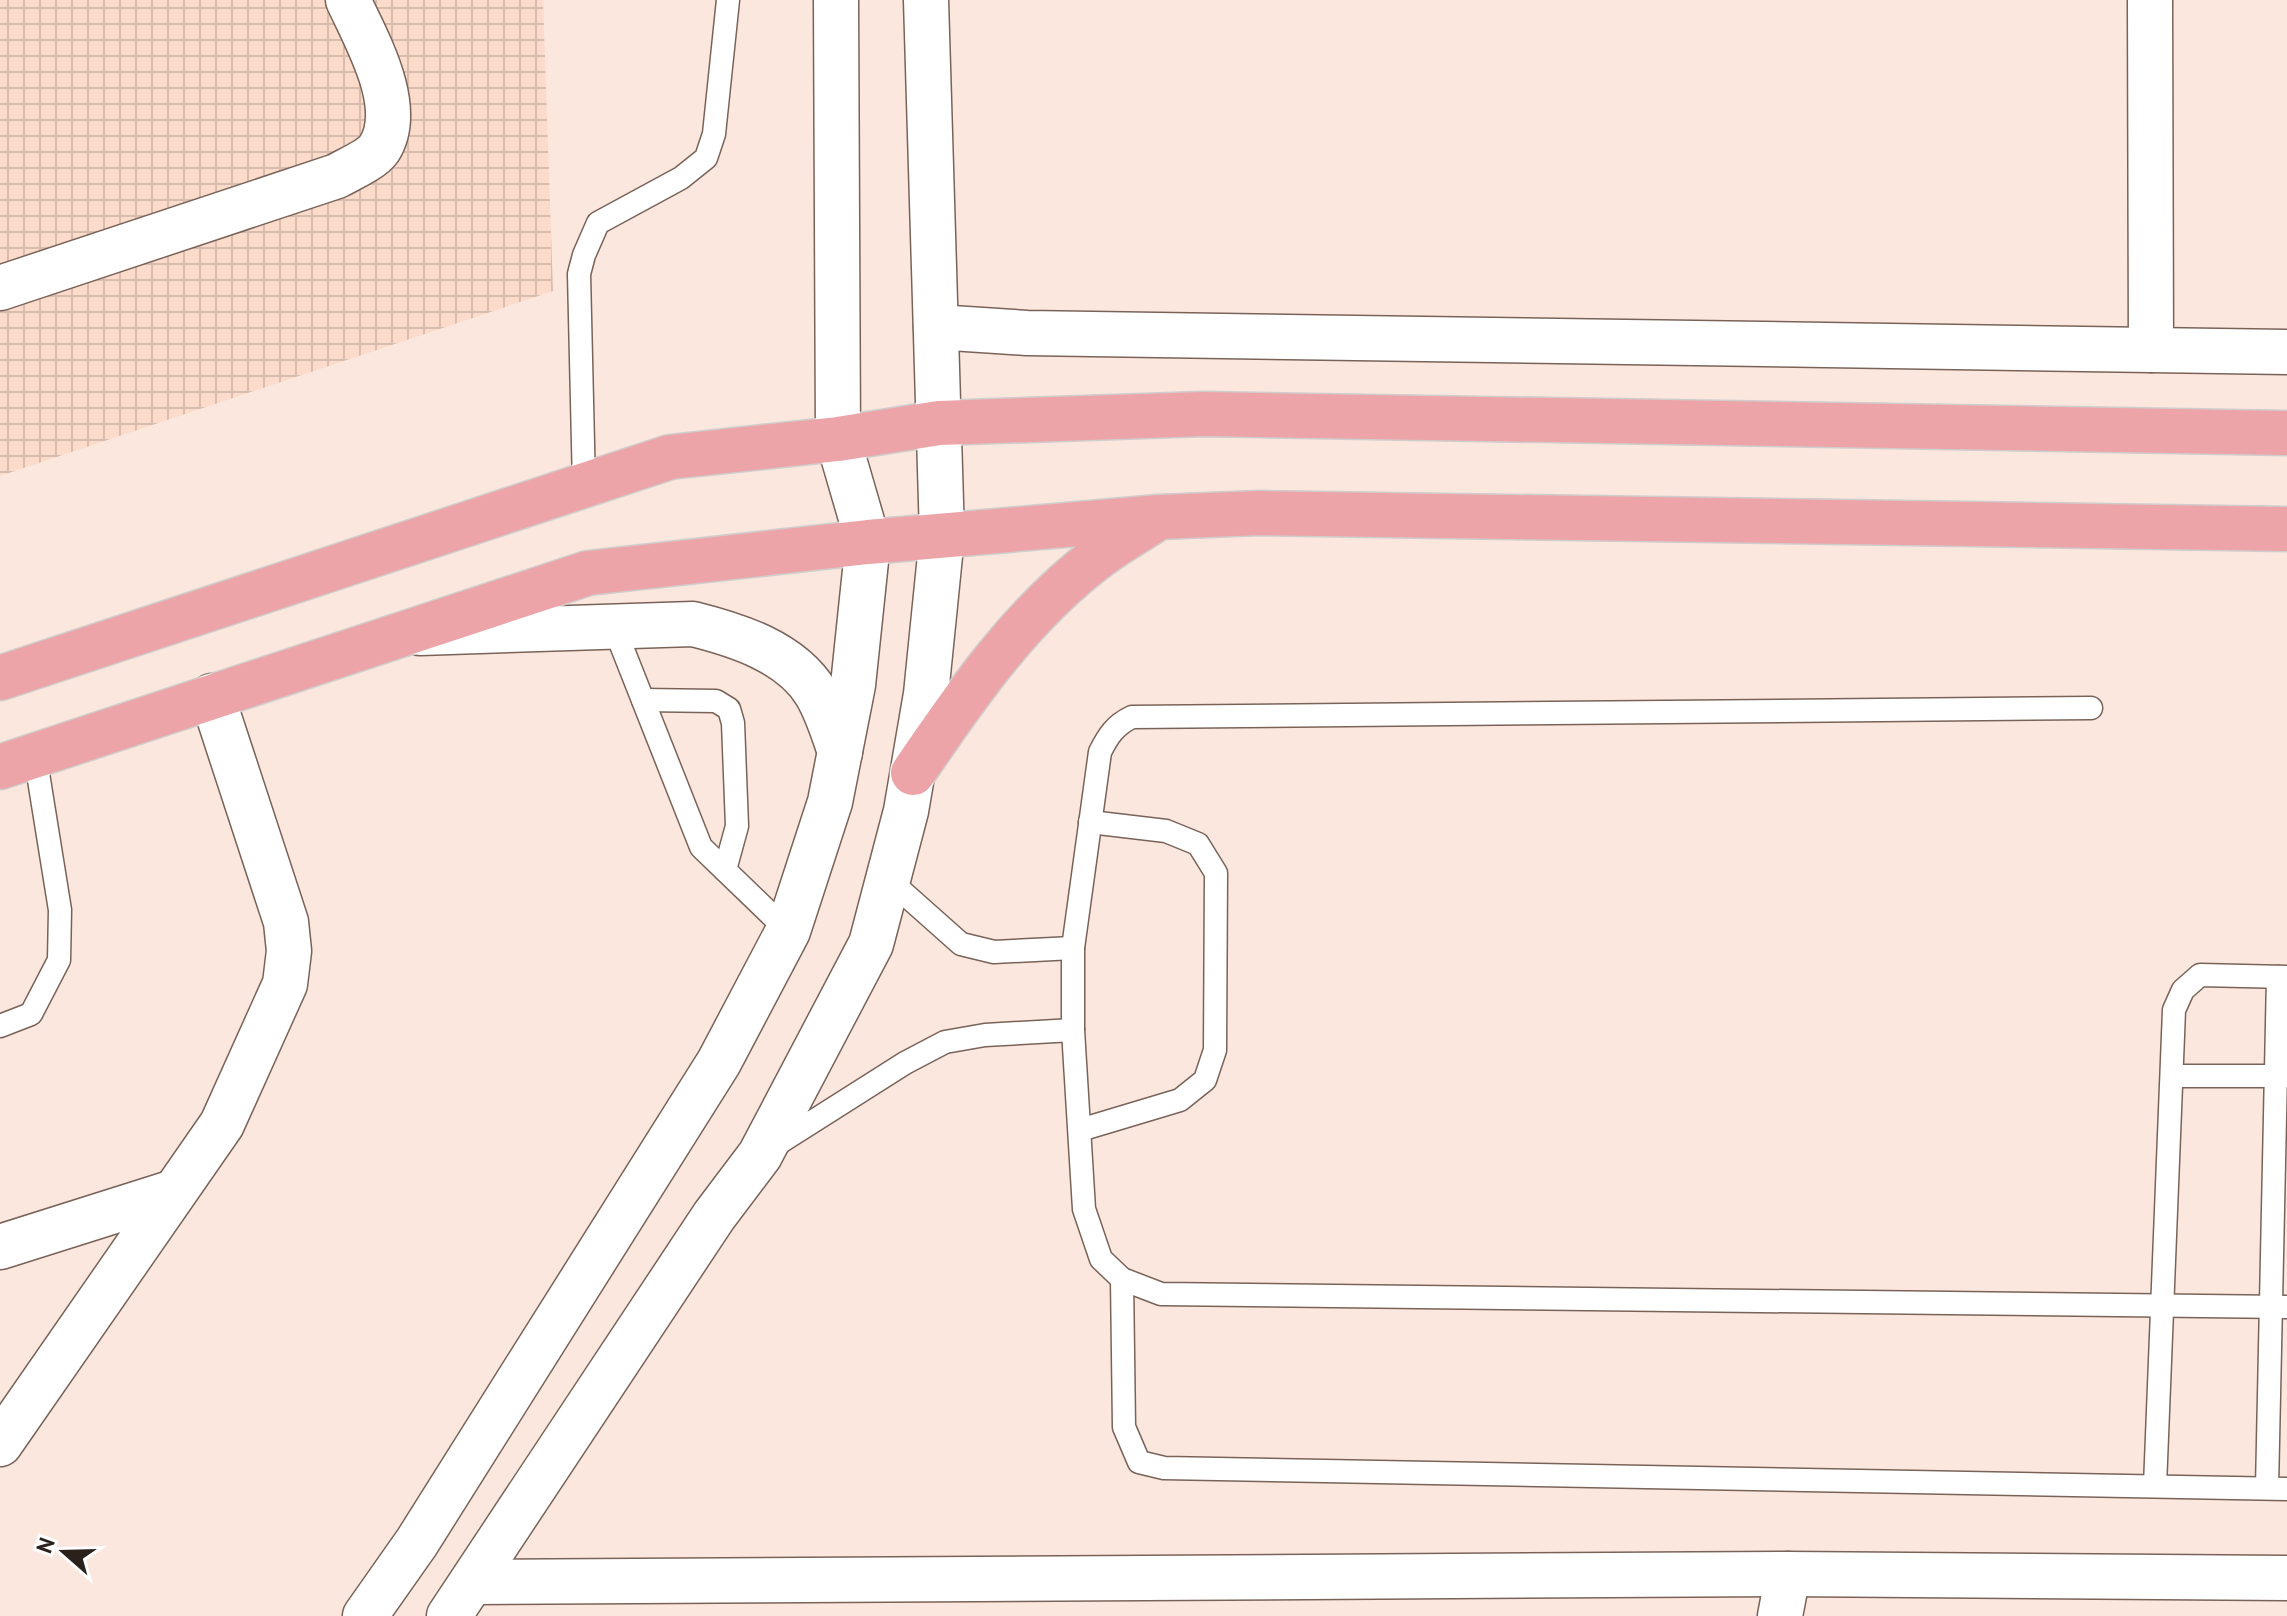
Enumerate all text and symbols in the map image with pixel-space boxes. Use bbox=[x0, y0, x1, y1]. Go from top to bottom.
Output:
north arrow bbox=[24, 1512, 104, 1592]
text: N bbox=[30, 1534, 61, 1557]

